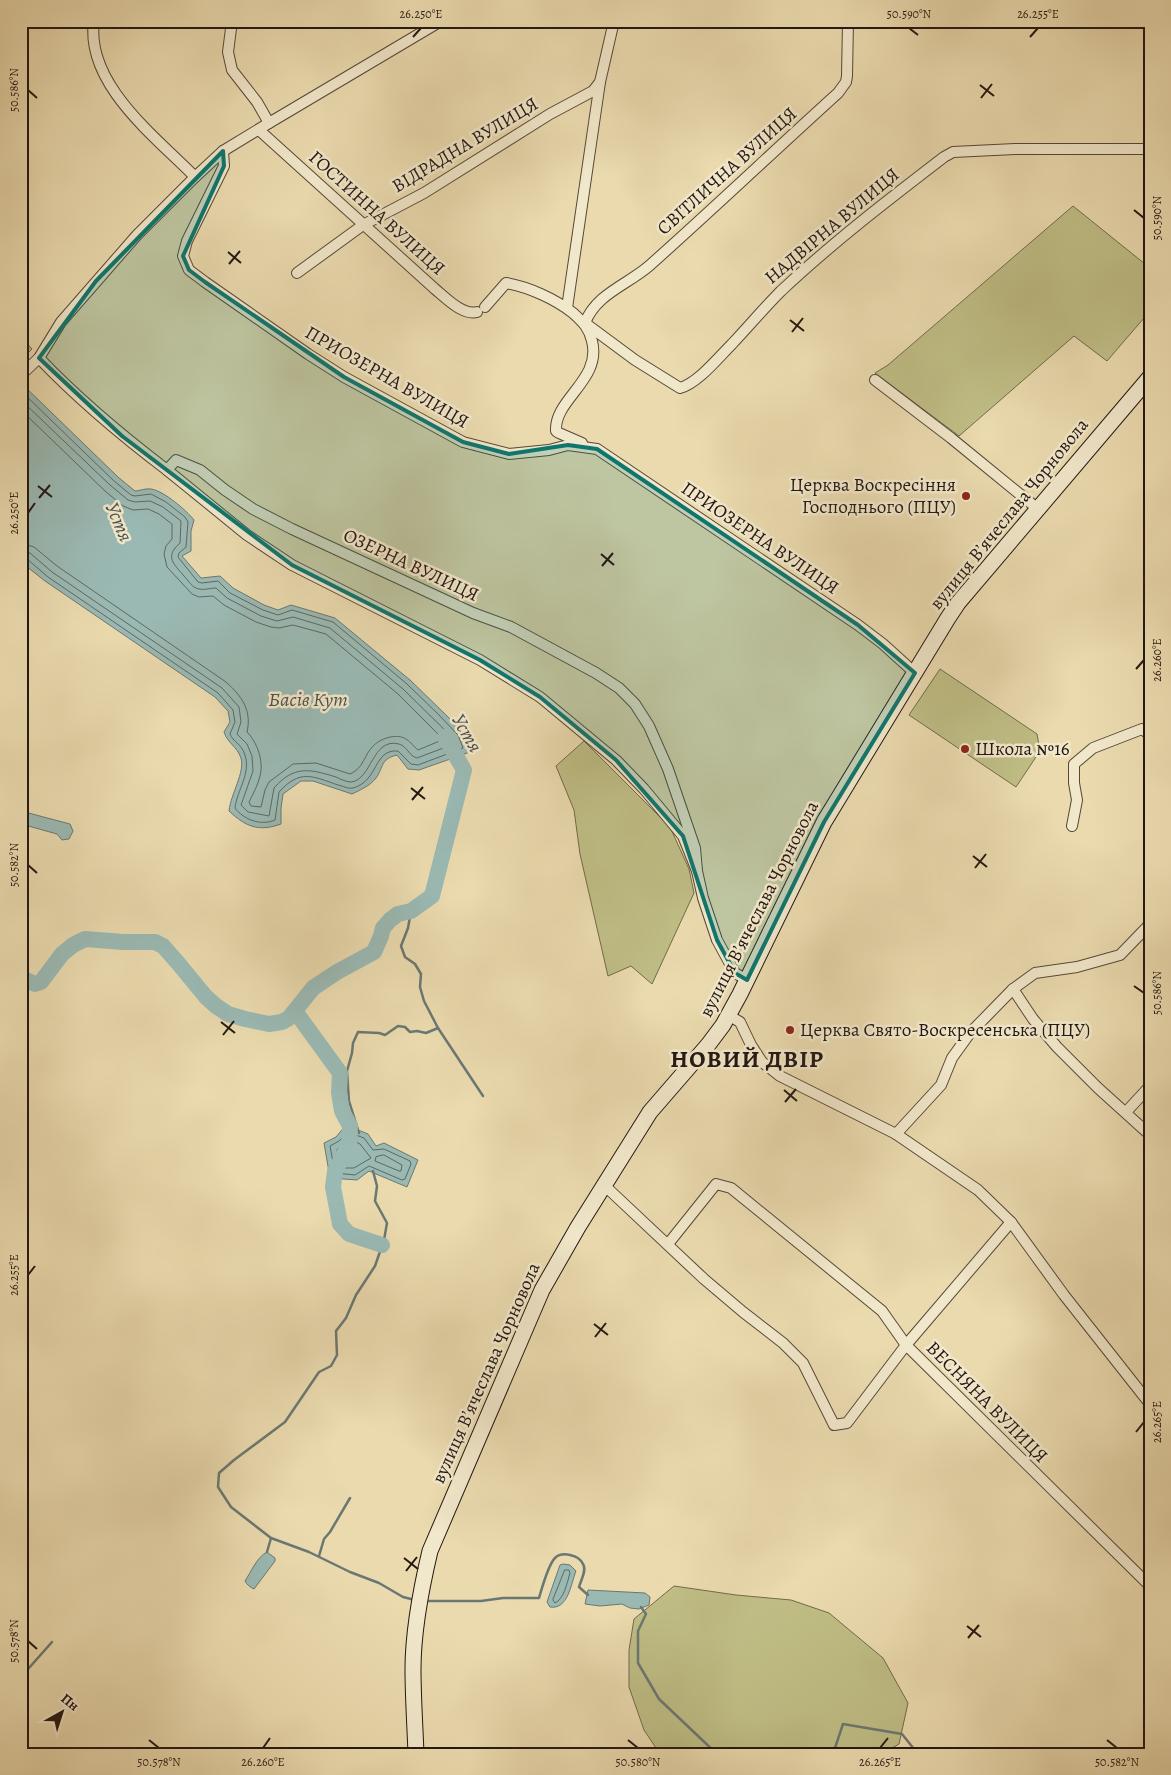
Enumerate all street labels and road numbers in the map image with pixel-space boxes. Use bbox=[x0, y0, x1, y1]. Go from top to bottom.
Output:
street label: ВІДРАДНА ВУЛИЦЯ bbox=[387, 91, 543, 199]
street label: СВІТЛИЧНА ВУЛИЦЯ bbox=[651, 101, 803, 241]
street label: ГОСТИННА ВУЛИЦЯ bbox=[303, 145, 451, 281]
street label: НАДВІРНА ВУЛИЦЯ bbox=[759, 162, 905, 290]
street label: ПРИОЗЕРНА ВУЛИЦЯ bbox=[300, 319, 474, 435]
street label: вулиця Вʼячеслава Чорновола bbox=[924, 413, 1095, 615]
street label: ПРИОЗЕРНА ВУЛИЦЯ bbox=[676, 475, 844, 601]
street label: ОЗЕРНА ВУЛИЦЯ bbox=[339, 522, 483, 608]
street label: вулиця Вʼячеслава Чорновола bbox=[693, 796, 825, 1022]
street label: вулиця Вʼячеслава Чорновола bbox=[425, 1258, 547, 1488]
street label: ВЕСНЯНА ВУЛИЦЯ bbox=[920, 1335, 1054, 1469]

